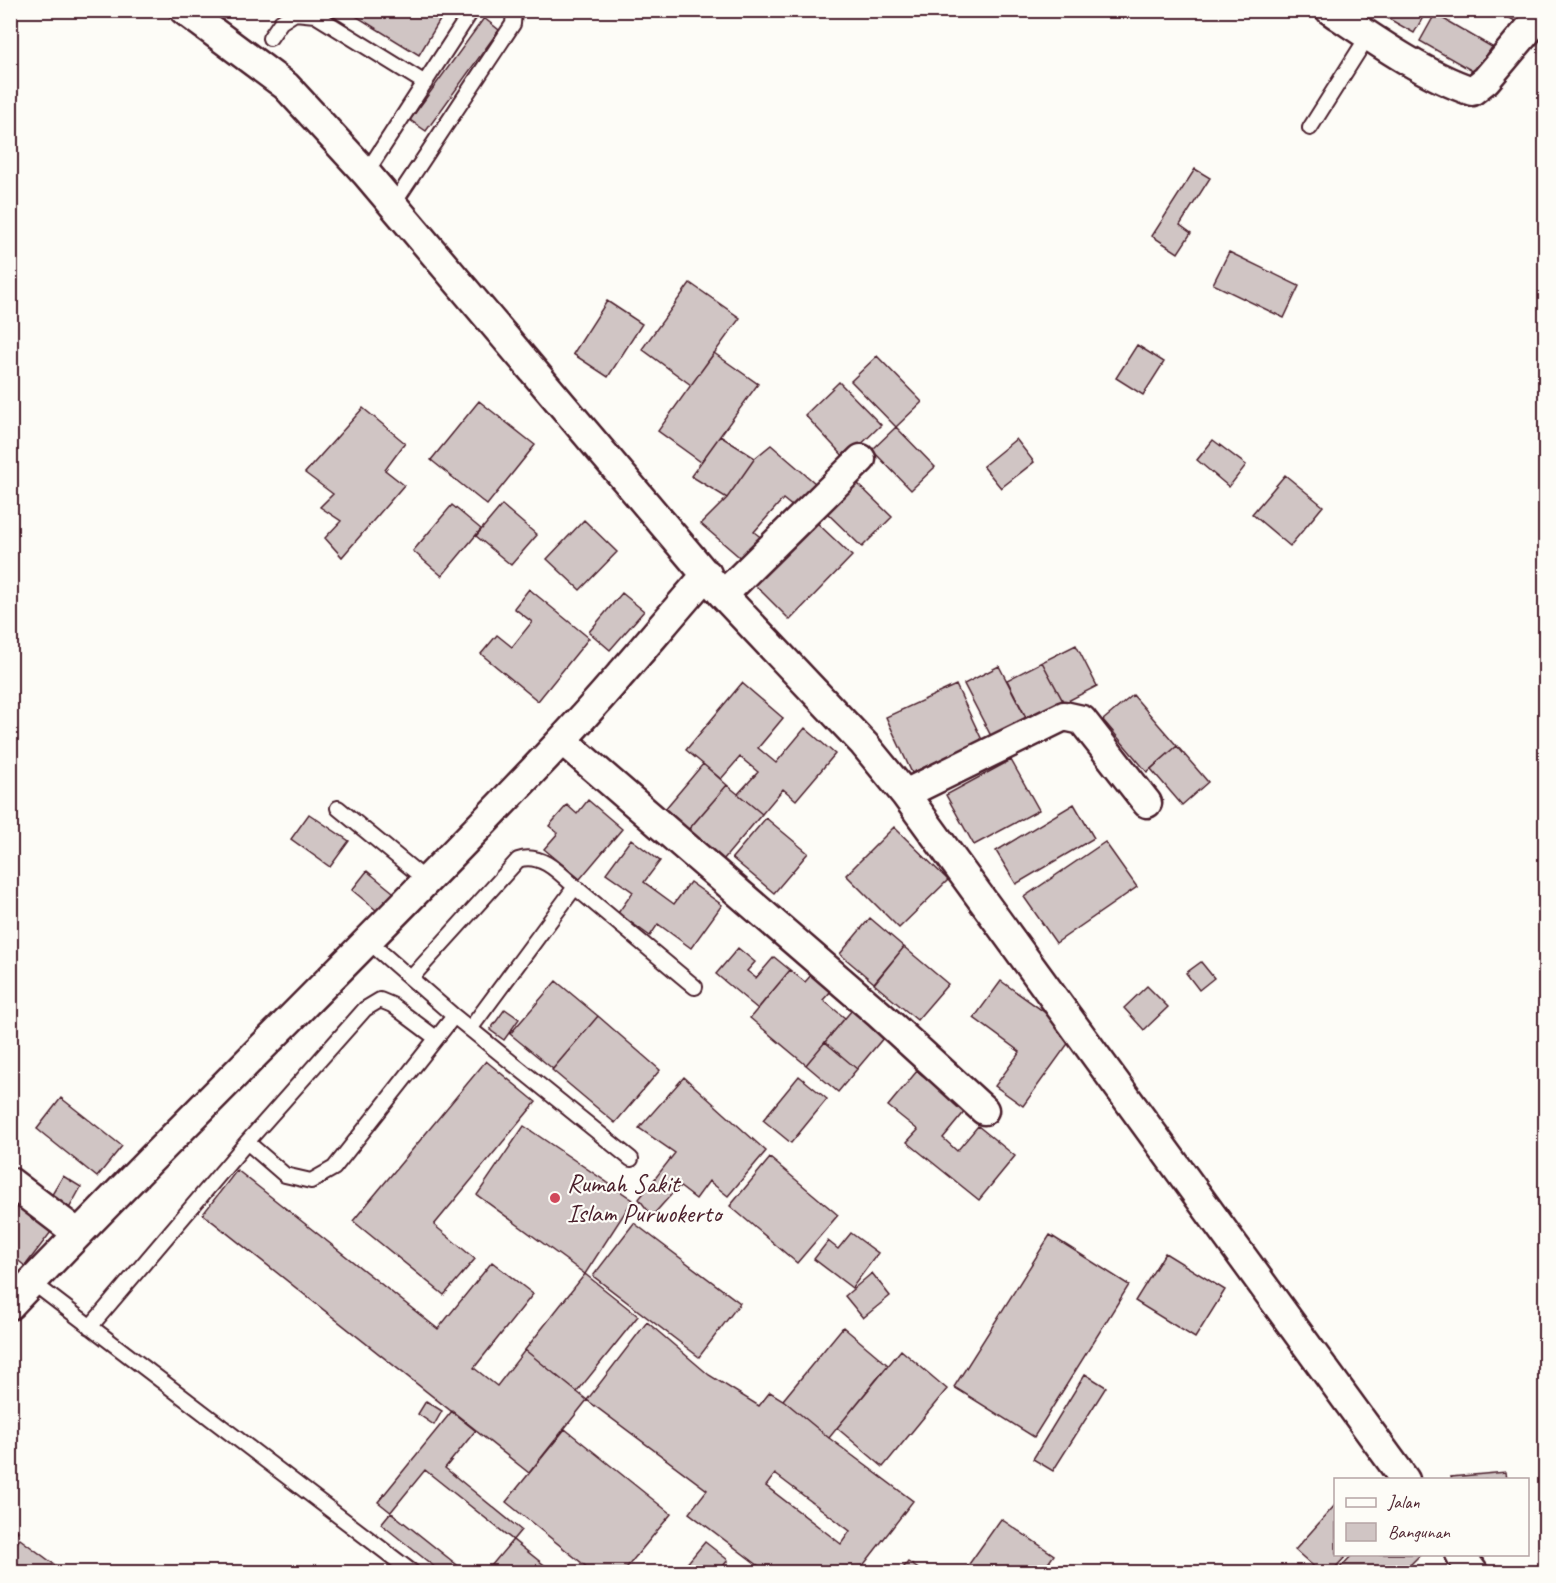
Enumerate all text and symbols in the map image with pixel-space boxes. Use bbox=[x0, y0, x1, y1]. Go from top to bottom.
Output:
place label: Rumah Sakit Islam Purwokerto bbox=[567, 1167, 724, 1230]
marker: Rumah Sakit Islam Purwokerto bbox=[548, 1191, 562, 1205]
legend bbox=[1334, 1478, 1529, 1556]
text: Jalan bbox=[1387, 1491, 1420, 1513]
text: Bangunan bbox=[1388, 1521, 1451, 1543]

